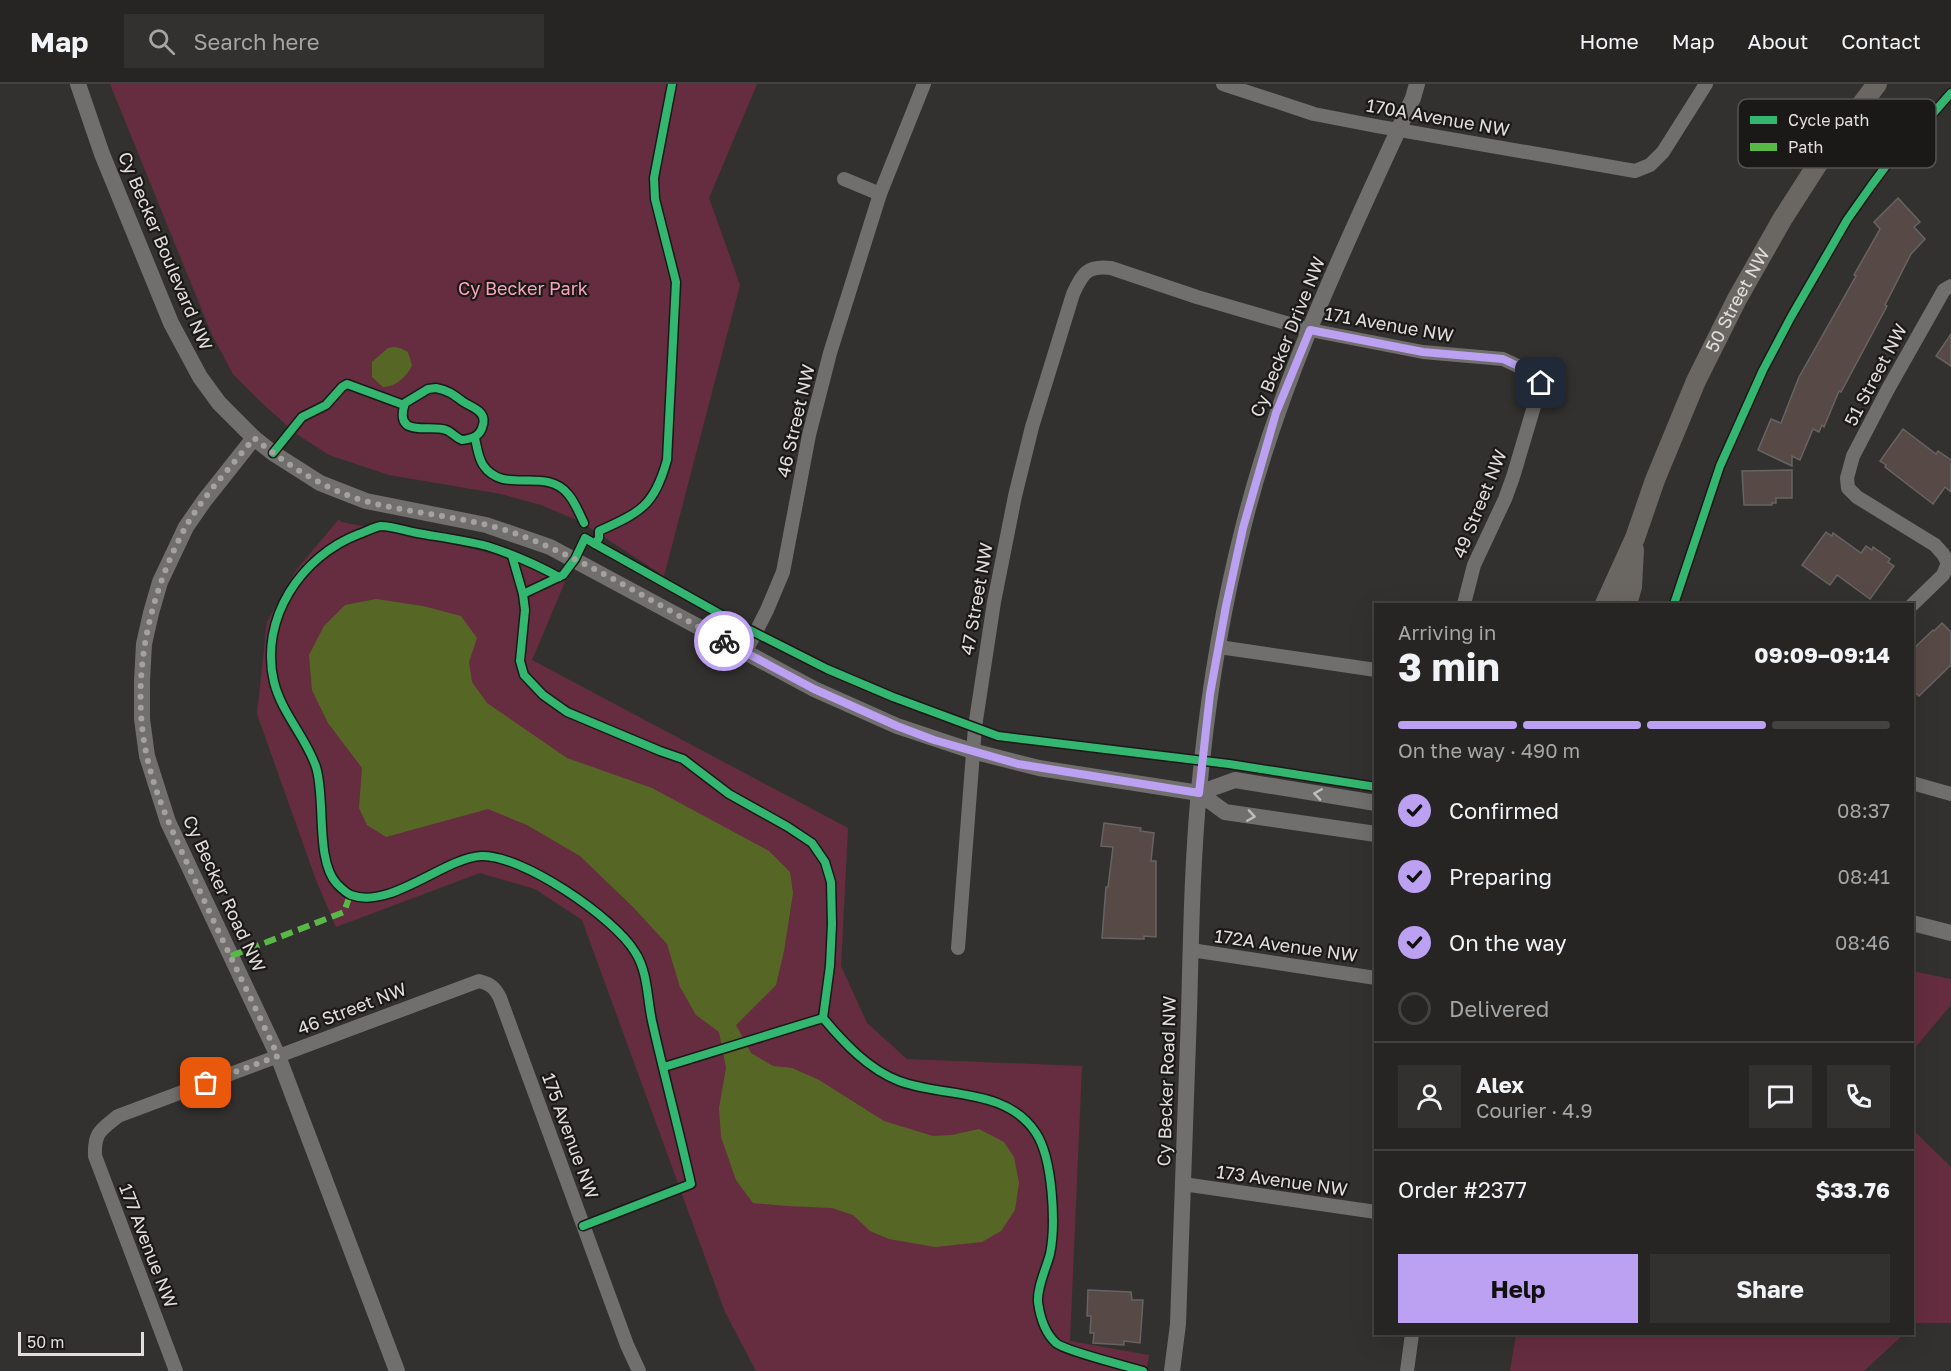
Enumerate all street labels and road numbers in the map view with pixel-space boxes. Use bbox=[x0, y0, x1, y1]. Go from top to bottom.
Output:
street label: 170A Avenue NW bbox=[1365, 94, 1511, 140]
street label: Cy Becker Boulevard NW bbox=[114, 148, 218, 353]
street label: 50 Street NW bbox=[1700, 244, 1774, 355]
street label: Cy Becker Drive NW bbox=[1245, 253, 1329, 420]
street label: 171 Avenue NW bbox=[1323, 302, 1455, 346]
street label: 51 Street NW bbox=[1839, 320, 1911, 429]
street label: 46 Street NW bbox=[771, 362, 819, 479]
street label: 49 Street NW bbox=[1447, 446, 1511, 561]
street label: 47 Street NW bbox=[955, 541, 997, 657]
street label: Cy Becker Road NW bbox=[179, 812, 271, 975]
street label: 172A Avenue NW bbox=[1213, 924, 1359, 966]
street label: 46 Street NW bbox=[294, 977, 409, 1039]
street label: Cy Becker Road NW bbox=[1152, 995, 1180, 1167]
street label: 175 Avenue NW bbox=[538, 1070, 604, 1202]
street label: 173 Avenue NW bbox=[1215, 1160, 1349, 1200]
street label: 177 Avenue NW bbox=[115, 1180, 183, 1311]

